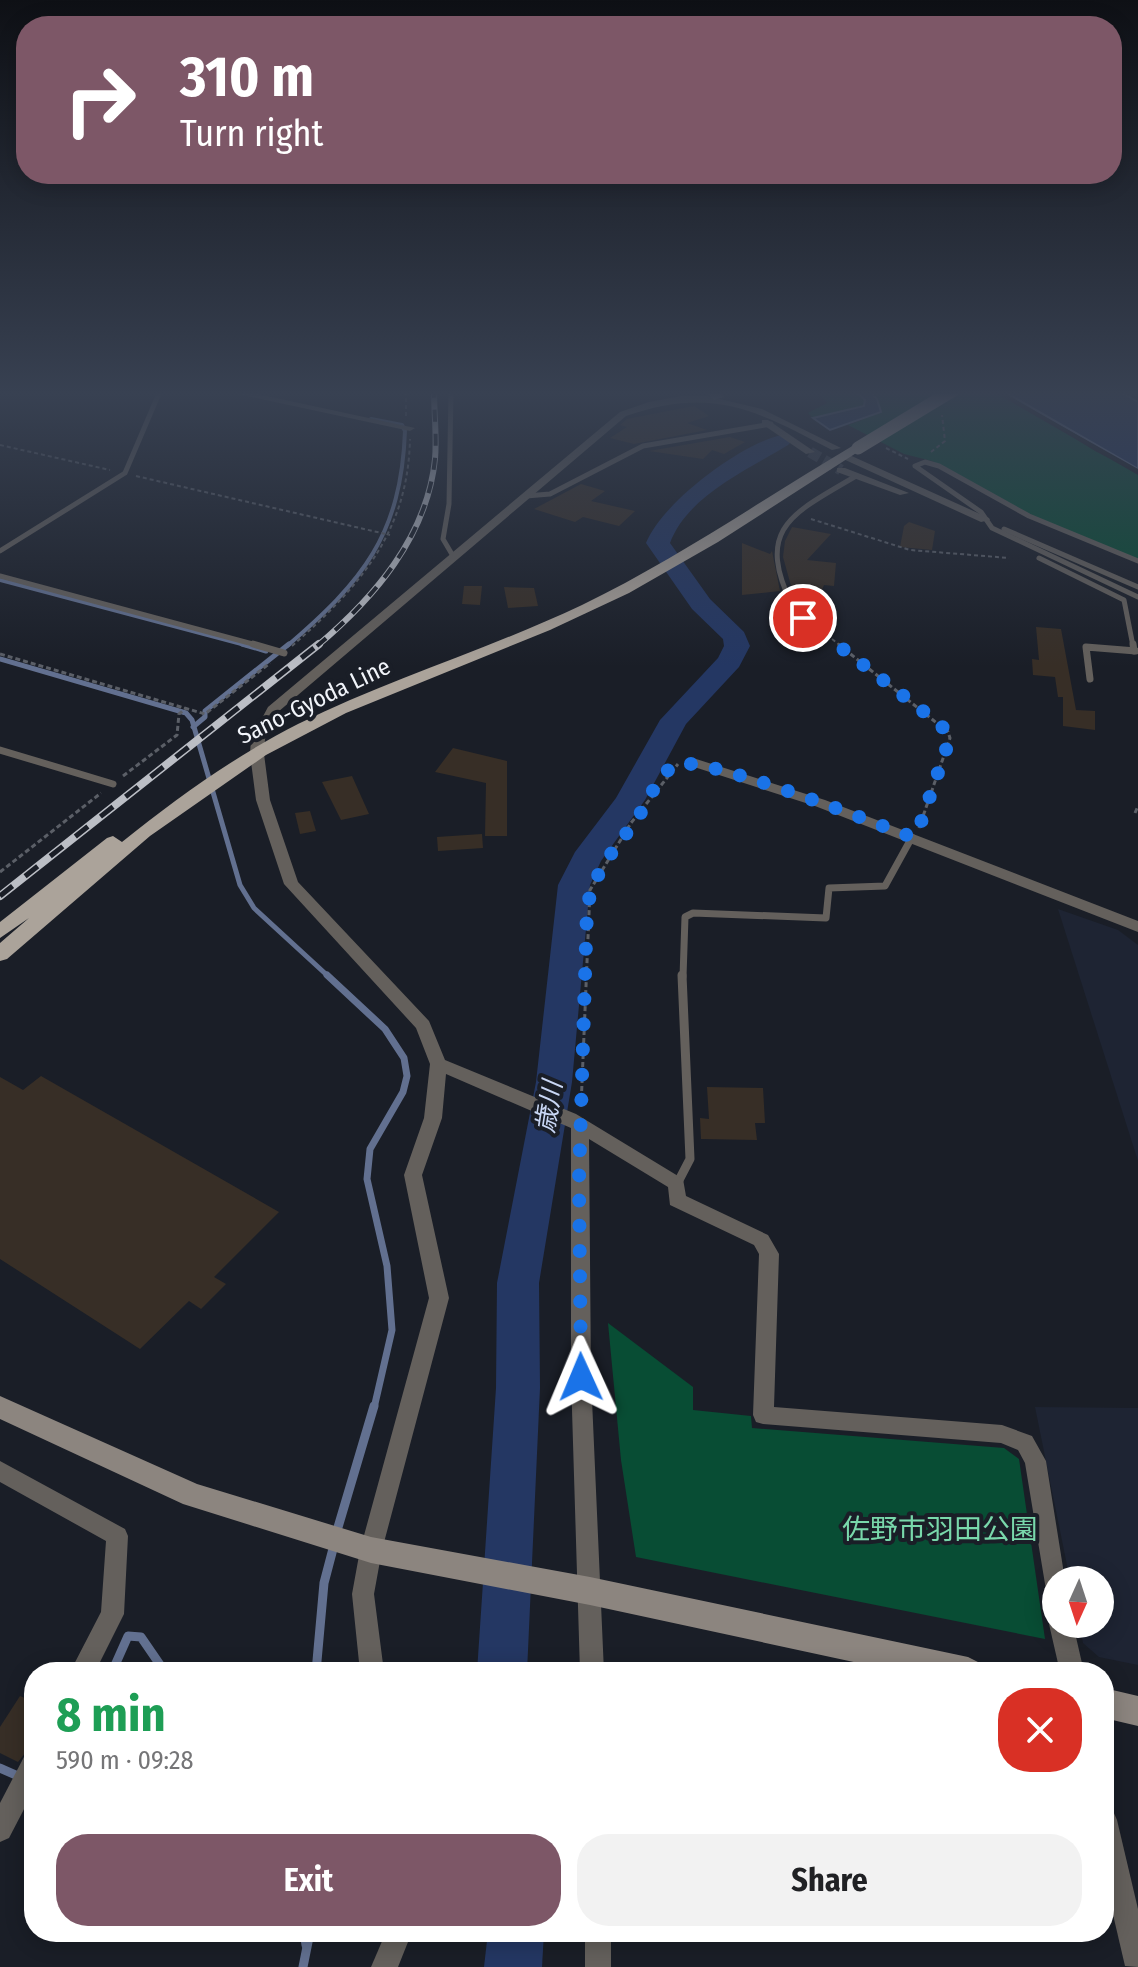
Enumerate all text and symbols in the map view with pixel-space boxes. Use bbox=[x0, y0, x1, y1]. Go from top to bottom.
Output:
text: 310 m bbox=[180, 44, 314, 111]
icon: right bbox=[48, 48, 152, 152]
text: Turn right bbox=[180, 112, 323, 156]
pin bbox=[769, 584, 837, 652]
icon: arrive bbox=[781, 596, 825, 640]
street label: Sano-Gyoda Line bbox=[233, 652, 395, 750]
water label: 歳川 bbox=[530, 1076, 569, 1135]
position arrow bbox=[539, 1335, 623, 1419]
park label: 佐野市羽田公園 bbox=[842, 1513, 1038, 1546]
north arrow bbox=[1042, 1566, 1114, 1638]
map controls bbox=[1042, 1566, 1114, 1638]
text: 8 min bbox=[56, 1686, 166, 1744]
button: close bbox=[998, 1688, 1082, 1772]
text: 590 m · 09:28 bbox=[56, 1745, 194, 1776]
button: Exit bbox=[56, 1834, 561, 1926]
button: Share bbox=[577, 1834, 1082, 1926]

